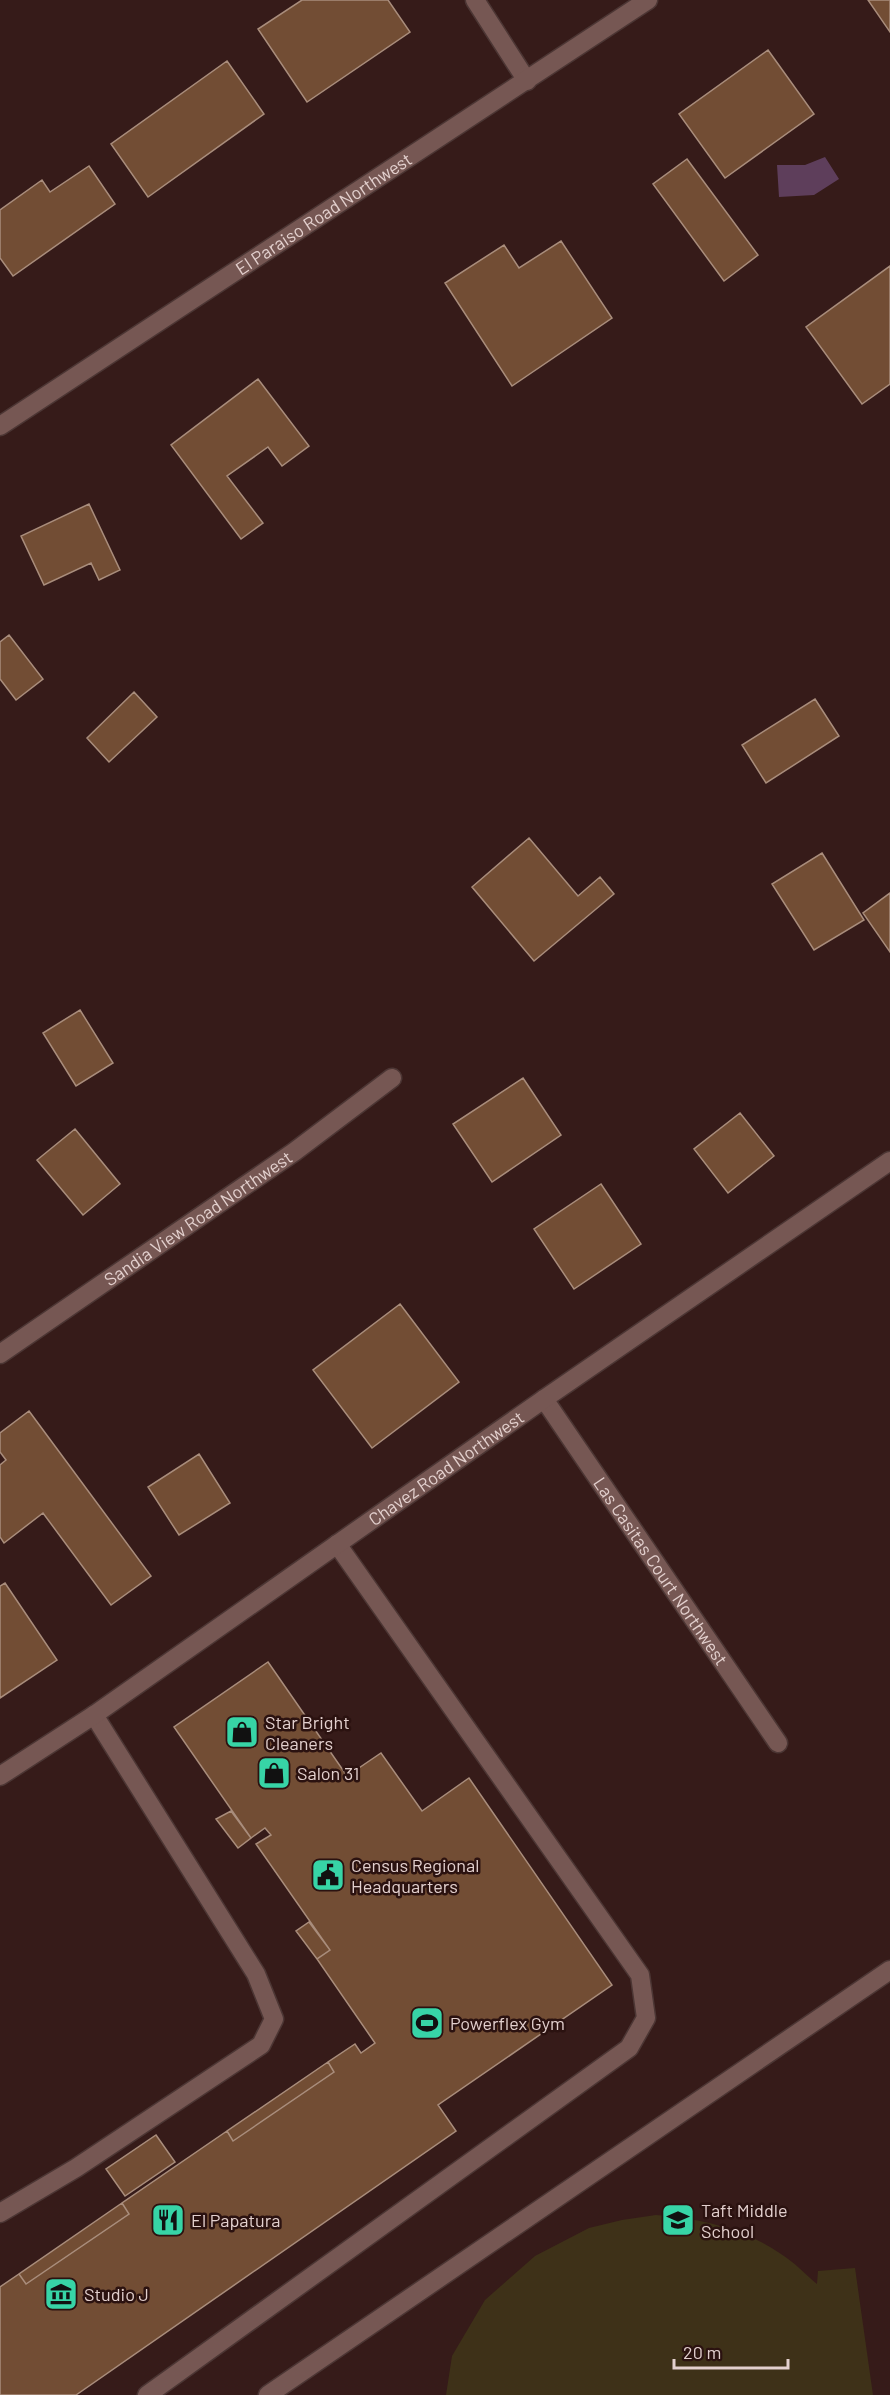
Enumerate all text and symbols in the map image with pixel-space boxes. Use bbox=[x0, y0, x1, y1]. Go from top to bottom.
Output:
street label: El Paraiso Road Northwest bbox=[231, 147, 416, 279]
street label: Sandia View Road Northwest bbox=[100, 1146, 296, 1290]
street label: Chavez Road Northwest bbox=[364, 1406, 528, 1530]
street label: Las Casitas Court Northwest bbox=[589, 1473, 733, 1669]
place label: Star Bright Cleaners bbox=[265, 1711, 350, 1754]
shop icon: Star Bright Cleaners bbox=[224, 1714, 260, 1750]
shop icon: Salon 31 bbox=[256, 1755, 292, 1791]
place label: Salon 31 bbox=[297, 1762, 359, 1784]
place label: Census Regional Headquarters bbox=[351, 1854, 479, 1897]
public building icon: Census Regional Headquarters bbox=[310, 1857, 346, 1893]
sports icon: Powerflex Gym bbox=[409, 2005, 445, 2041]
place label: Powerflex Gym bbox=[450, 2012, 565, 2034]
place label: Taft Middle School bbox=[701, 2199, 788, 2242]
restaurant icon: El Papatura bbox=[150, 2202, 186, 2238]
school or university icon: Taft Middle School bbox=[660, 2202, 696, 2238]
place label: El Papatura bbox=[191, 2209, 280, 2231]
museum icon: Studio J bbox=[43, 2276, 79, 2312]
place label: Studio J bbox=[84, 2283, 149, 2305]
scale bar bbox=[674, 2332, 788, 2370]
text: 20 m bbox=[683, 2341, 721, 2363]

